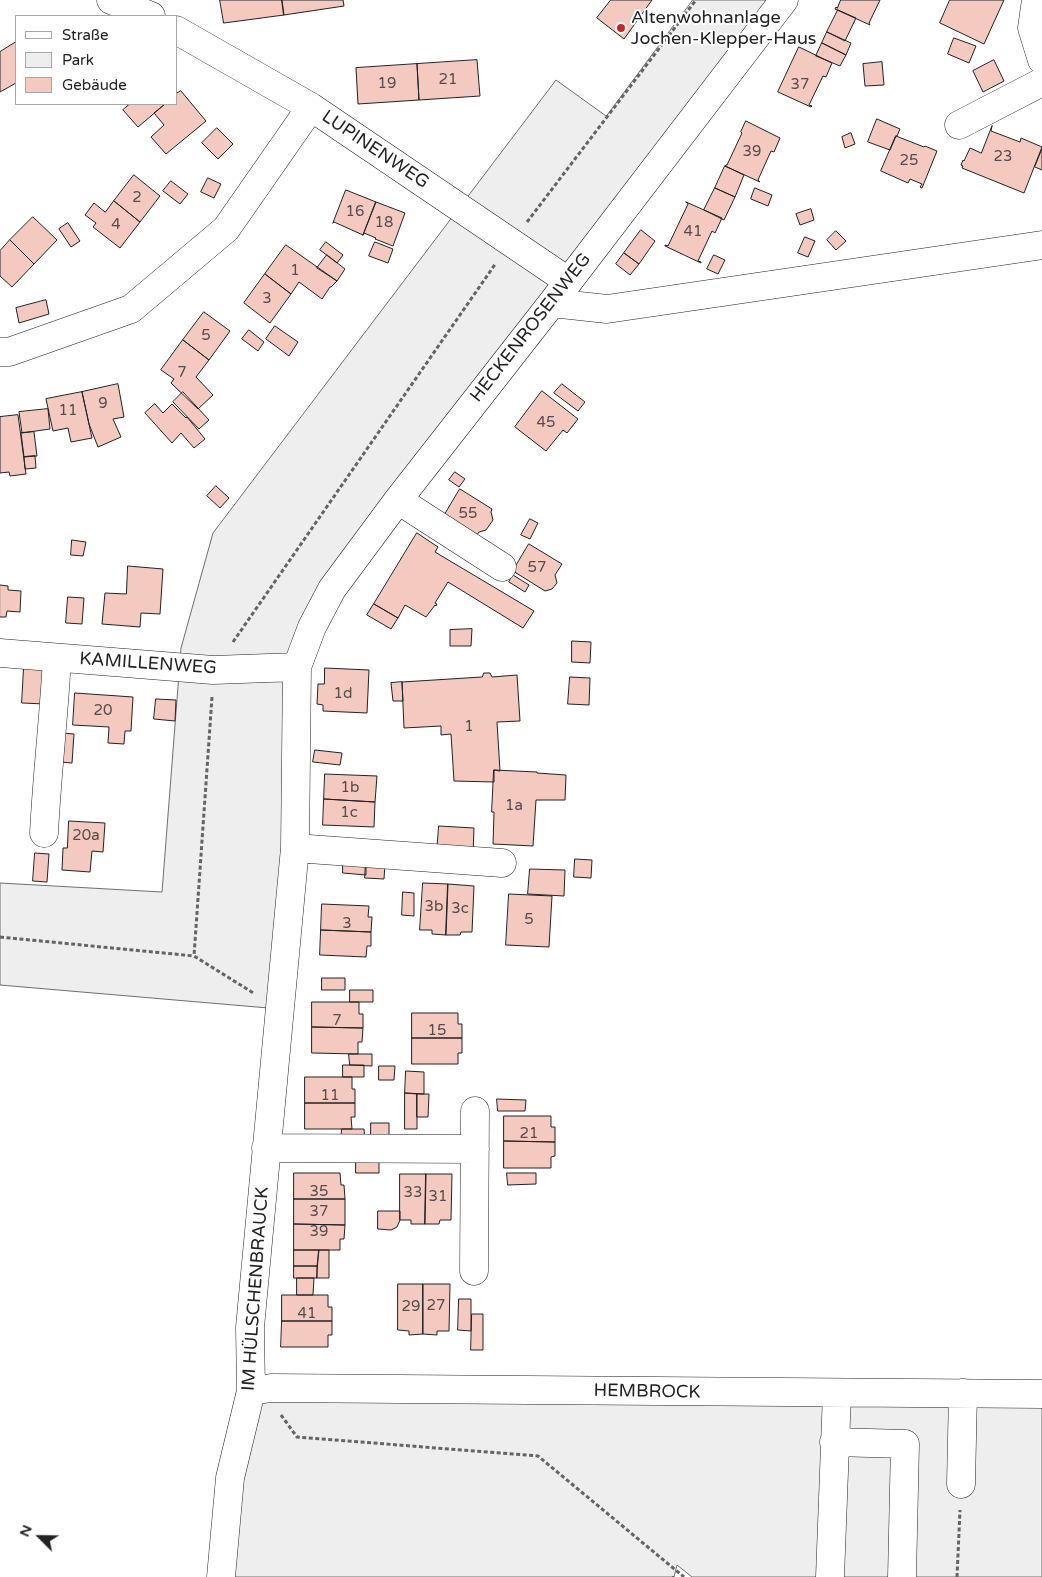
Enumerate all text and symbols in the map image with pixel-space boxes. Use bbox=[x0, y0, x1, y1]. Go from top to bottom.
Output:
place label: Altenwohnanlage Jochen-Klepper-Haus bbox=[631, 7, 816, 50]
legend bbox=[15, 15, 178, 105]
marker: Altenwohnanlage Jochen-Klepper-Haus bbox=[615, 22, 627, 34]
text: Straße bbox=[62, 26, 108, 44]
text: Park bbox=[62, 51, 94, 69]
house number: 21 bbox=[439, 71, 457, 89]
house number: 19 bbox=[378, 75, 396, 93]
text: Gebäude bbox=[62, 76, 127, 94]
house number: 37 bbox=[791, 76, 809, 94]
street label: LUPINENWEG bbox=[317, 106, 433, 194]
house number: 39 bbox=[743, 143, 761, 161]
house number: 23 bbox=[994, 148, 1012, 166]
house number: 25 bbox=[900, 152, 918, 170]
house number: 2 bbox=[132, 189, 142, 207]
house number: 16 bbox=[346, 203, 364, 221]
house number: 18 bbox=[375, 214, 393, 232]
house number: 4 bbox=[111, 216, 121, 234]
house number: 41 bbox=[684, 223, 702, 241]
street label: HECKENROSENWEG bbox=[466, 249, 596, 407]
house number: 1 bbox=[290, 262, 300, 280]
house number: 3 bbox=[262, 290, 272, 308]
house number: 5 bbox=[201, 327, 211, 345]
house number: 7 bbox=[177, 364, 187, 382]
house number: 9 bbox=[98, 395, 108, 413]
house number: 11 bbox=[59, 402, 77, 420]
house number: 45 bbox=[537, 414, 555, 432]
house number: 55 bbox=[459, 505, 477, 523]
house number: 57 bbox=[528, 559, 546, 577]
street label: KAMILLENWEG bbox=[79, 648, 217, 680]
house number: 1d bbox=[334, 685, 352, 703]
house number: 20 bbox=[94, 702, 112, 720]
house number: 1 bbox=[464, 718, 474, 736]
house number: 1b bbox=[341, 779, 359, 797]
house number: 1a bbox=[505, 797, 523, 815]
house number: 1c bbox=[340, 804, 358, 822]
house number: 20a bbox=[72, 827, 100, 845]
house number: 3b bbox=[425, 898, 443, 916]
house number: 3c bbox=[451, 900, 469, 918]
house number: 5 bbox=[524, 911, 534, 929]
house number: 3 bbox=[342, 915, 352, 933]
house number: 7 bbox=[332, 1012, 342, 1030]
house number: 15 bbox=[428, 1022, 446, 1040]
house number: 11 bbox=[321, 1087, 339, 1105]
house number: 21 bbox=[520, 1125, 538, 1143]
house number: 35 bbox=[310, 1183, 328, 1201]
house number: 33 bbox=[404, 1184, 422, 1202]
street label: IM HÜLSCHENBRAUCK bbox=[238, 1186, 274, 1392]
house number: 31 bbox=[429, 1188, 447, 1206]
house number: 37 bbox=[310, 1203, 328, 1221]
house number: 39 bbox=[310, 1223, 328, 1241]
house number: 27 bbox=[427, 1297, 445, 1315]
house number: 29 bbox=[402, 1298, 420, 1316]
house number: 41 bbox=[298, 1305, 316, 1323]
street label: HEMBROCK bbox=[593, 1380, 701, 1404]
north arrow bbox=[15, 1512, 65, 1562]
text: N bbox=[16, 1522, 36, 1539]

